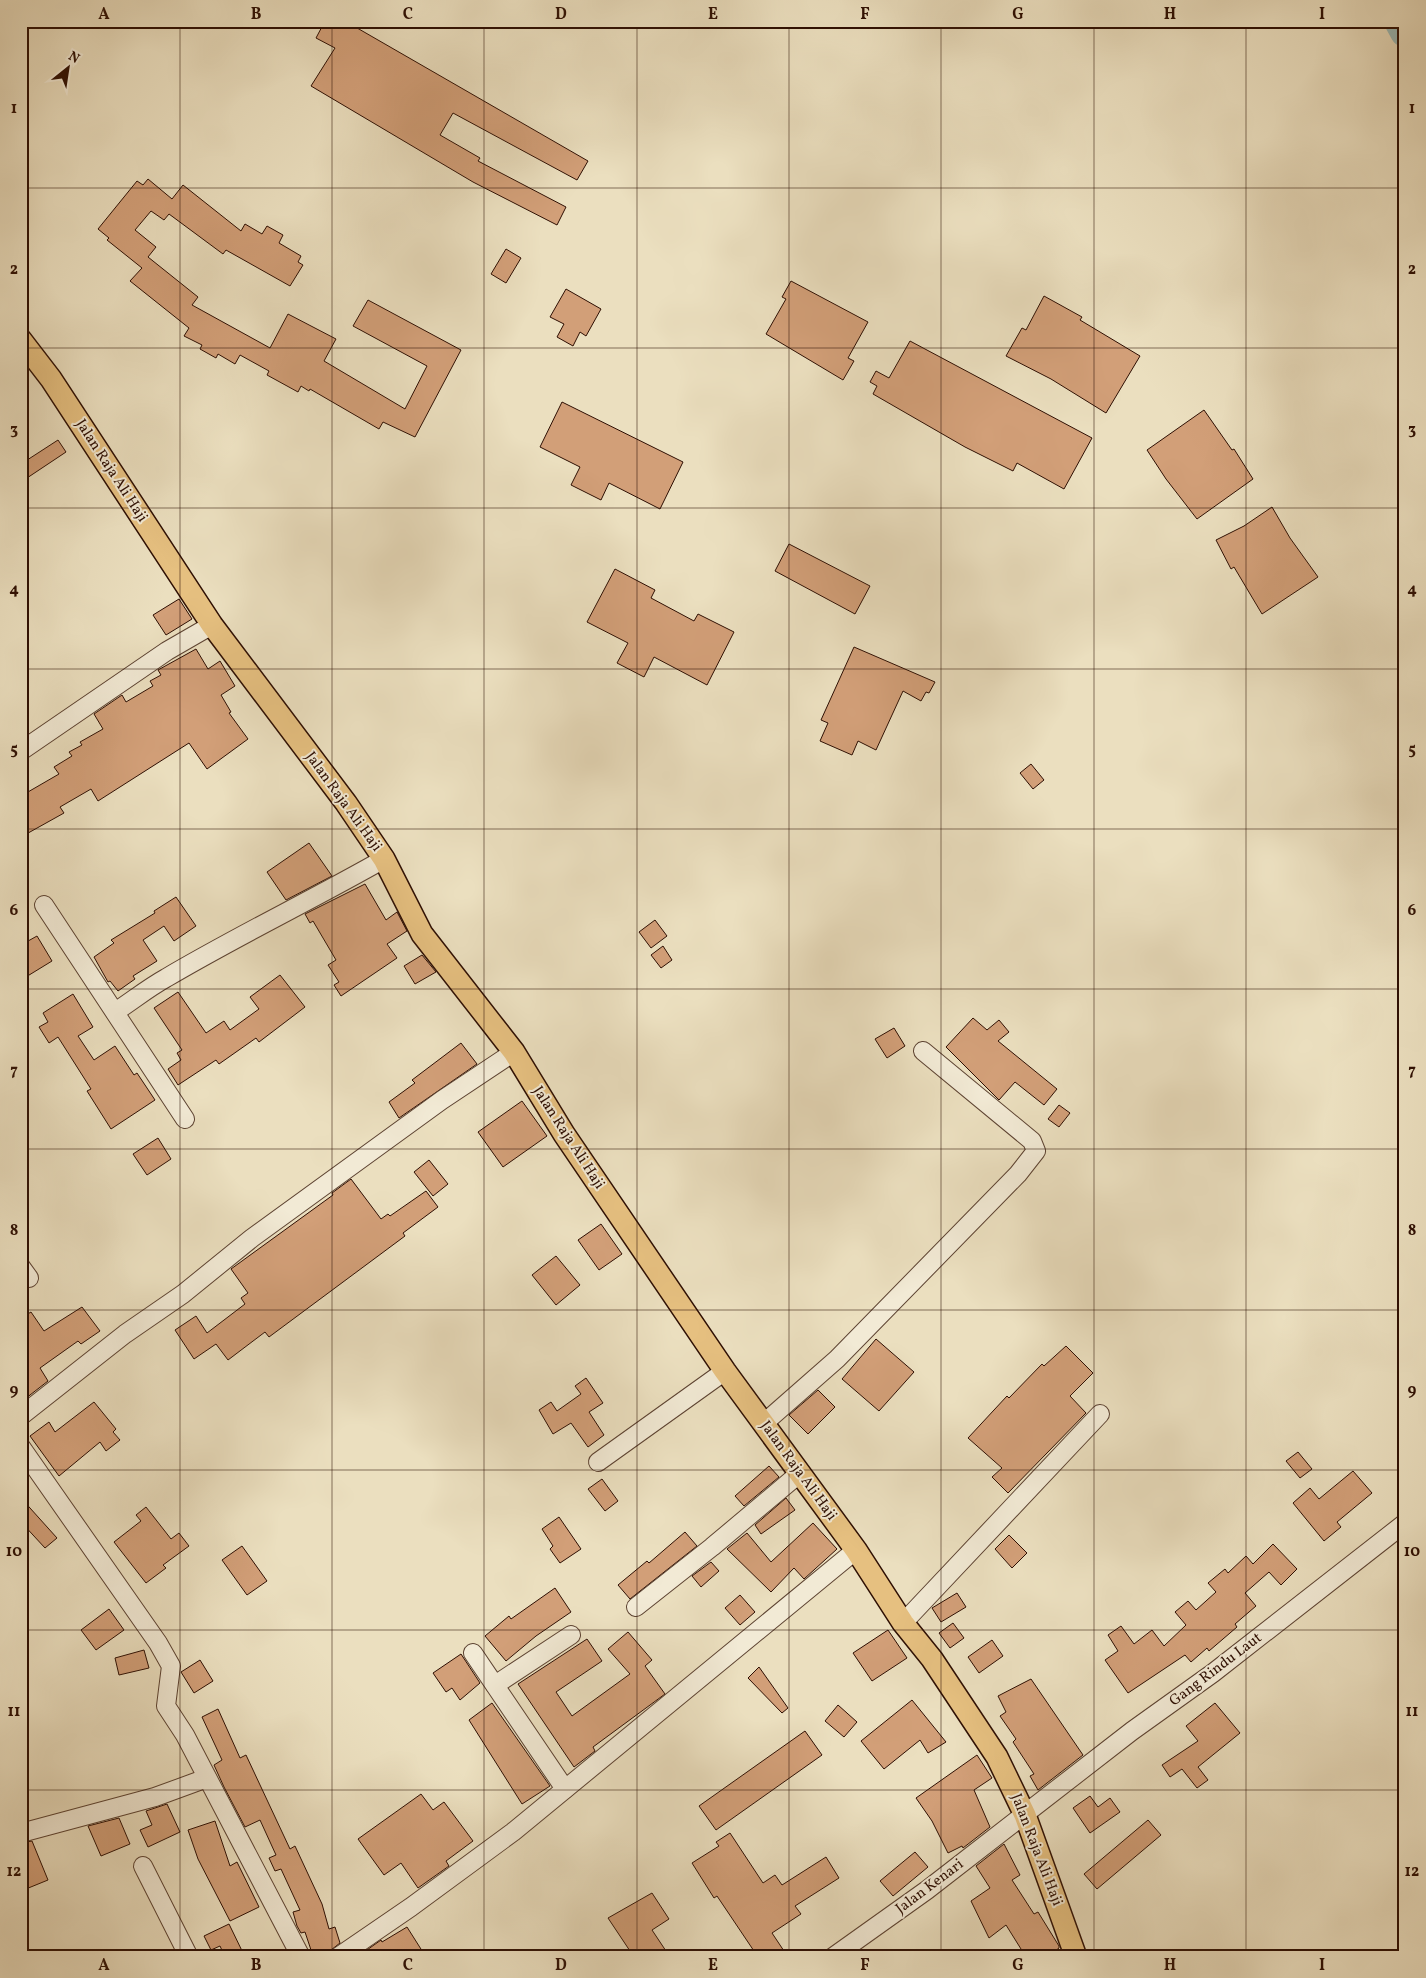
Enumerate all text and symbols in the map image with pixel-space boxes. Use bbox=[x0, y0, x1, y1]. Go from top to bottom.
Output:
text: A bbox=[98, 4, 110, 26]
text: B bbox=[251, 4, 262, 26]
text: C bbox=[403, 4, 413, 26]
text: D bbox=[555, 4, 567, 26]
text: E bbox=[708, 4, 718, 26]
text: F bbox=[860, 4, 870, 26]
text: G bbox=[1012, 4, 1024, 26]
text: H bbox=[1164, 4, 1176, 26]
text: I bbox=[1319, 4, 1325, 26]
north arrow bbox=[42, 42, 92, 92]
text: N bbox=[65, 47, 83, 69]
text: 1 bbox=[11, 98, 17, 120]
text: 1 bbox=[1409, 98, 1415, 120]
text: 2 bbox=[10, 259, 18, 281]
text: 2 bbox=[1408, 259, 1416, 281]
street label: Jalan Raja Ali Haji bbox=[70, 415, 152, 527]
text: 3 bbox=[10, 419, 18, 441]
text: 3 bbox=[1408, 419, 1416, 441]
text: 4 bbox=[9, 579, 19, 601]
text: 4 bbox=[1407, 579, 1417, 601]
text: 5 bbox=[10, 739, 18, 761]
text: 5 bbox=[1408, 739, 1416, 761]
street label: Jalan Raja Ali Haji bbox=[300, 748, 386, 856]
text: 6 bbox=[10, 900, 19, 922]
text: 6 bbox=[1408, 900, 1417, 922]
text: 7 bbox=[10, 1060, 18, 1082]
text: 7 bbox=[1408, 1060, 1416, 1082]
street label: Jalan Raja Ali Haji bbox=[527, 1082, 609, 1194]
text: 8 bbox=[10, 1220, 18, 1242]
text: 8 bbox=[1408, 1220, 1416, 1242]
text: 9 bbox=[10, 1380, 19, 1402]
text: 9 bbox=[1408, 1380, 1417, 1402]
street label: Jalan Raja Ali Haji bbox=[755, 1417, 841, 1525]
text: 10 bbox=[6, 1541, 22, 1563]
text: 10 bbox=[1404, 1541, 1420, 1563]
street label: Gang Rindu Laut bbox=[1165, 1628, 1267, 1712]
text: 11 bbox=[8, 1701, 20, 1723]
text: 11 bbox=[1406, 1701, 1418, 1723]
street label: Jalan Raja Ali Haji bbox=[1005, 1791, 1067, 1909]
street label: Jalan Kenari bbox=[892, 1854, 968, 1920]
text: 12 bbox=[7, 1861, 21, 1883]
text: 12 bbox=[1405, 1861, 1419, 1883]
text: A bbox=[98, 1955, 110, 1977]
text: B bbox=[251, 1955, 262, 1977]
text: C bbox=[403, 1955, 413, 1977]
text: D bbox=[555, 1955, 567, 1977]
text: E bbox=[708, 1955, 718, 1977]
text: F bbox=[860, 1955, 870, 1977]
text: G bbox=[1012, 1955, 1024, 1977]
text: H bbox=[1164, 1955, 1176, 1977]
text: I bbox=[1319, 1955, 1325, 1977]

